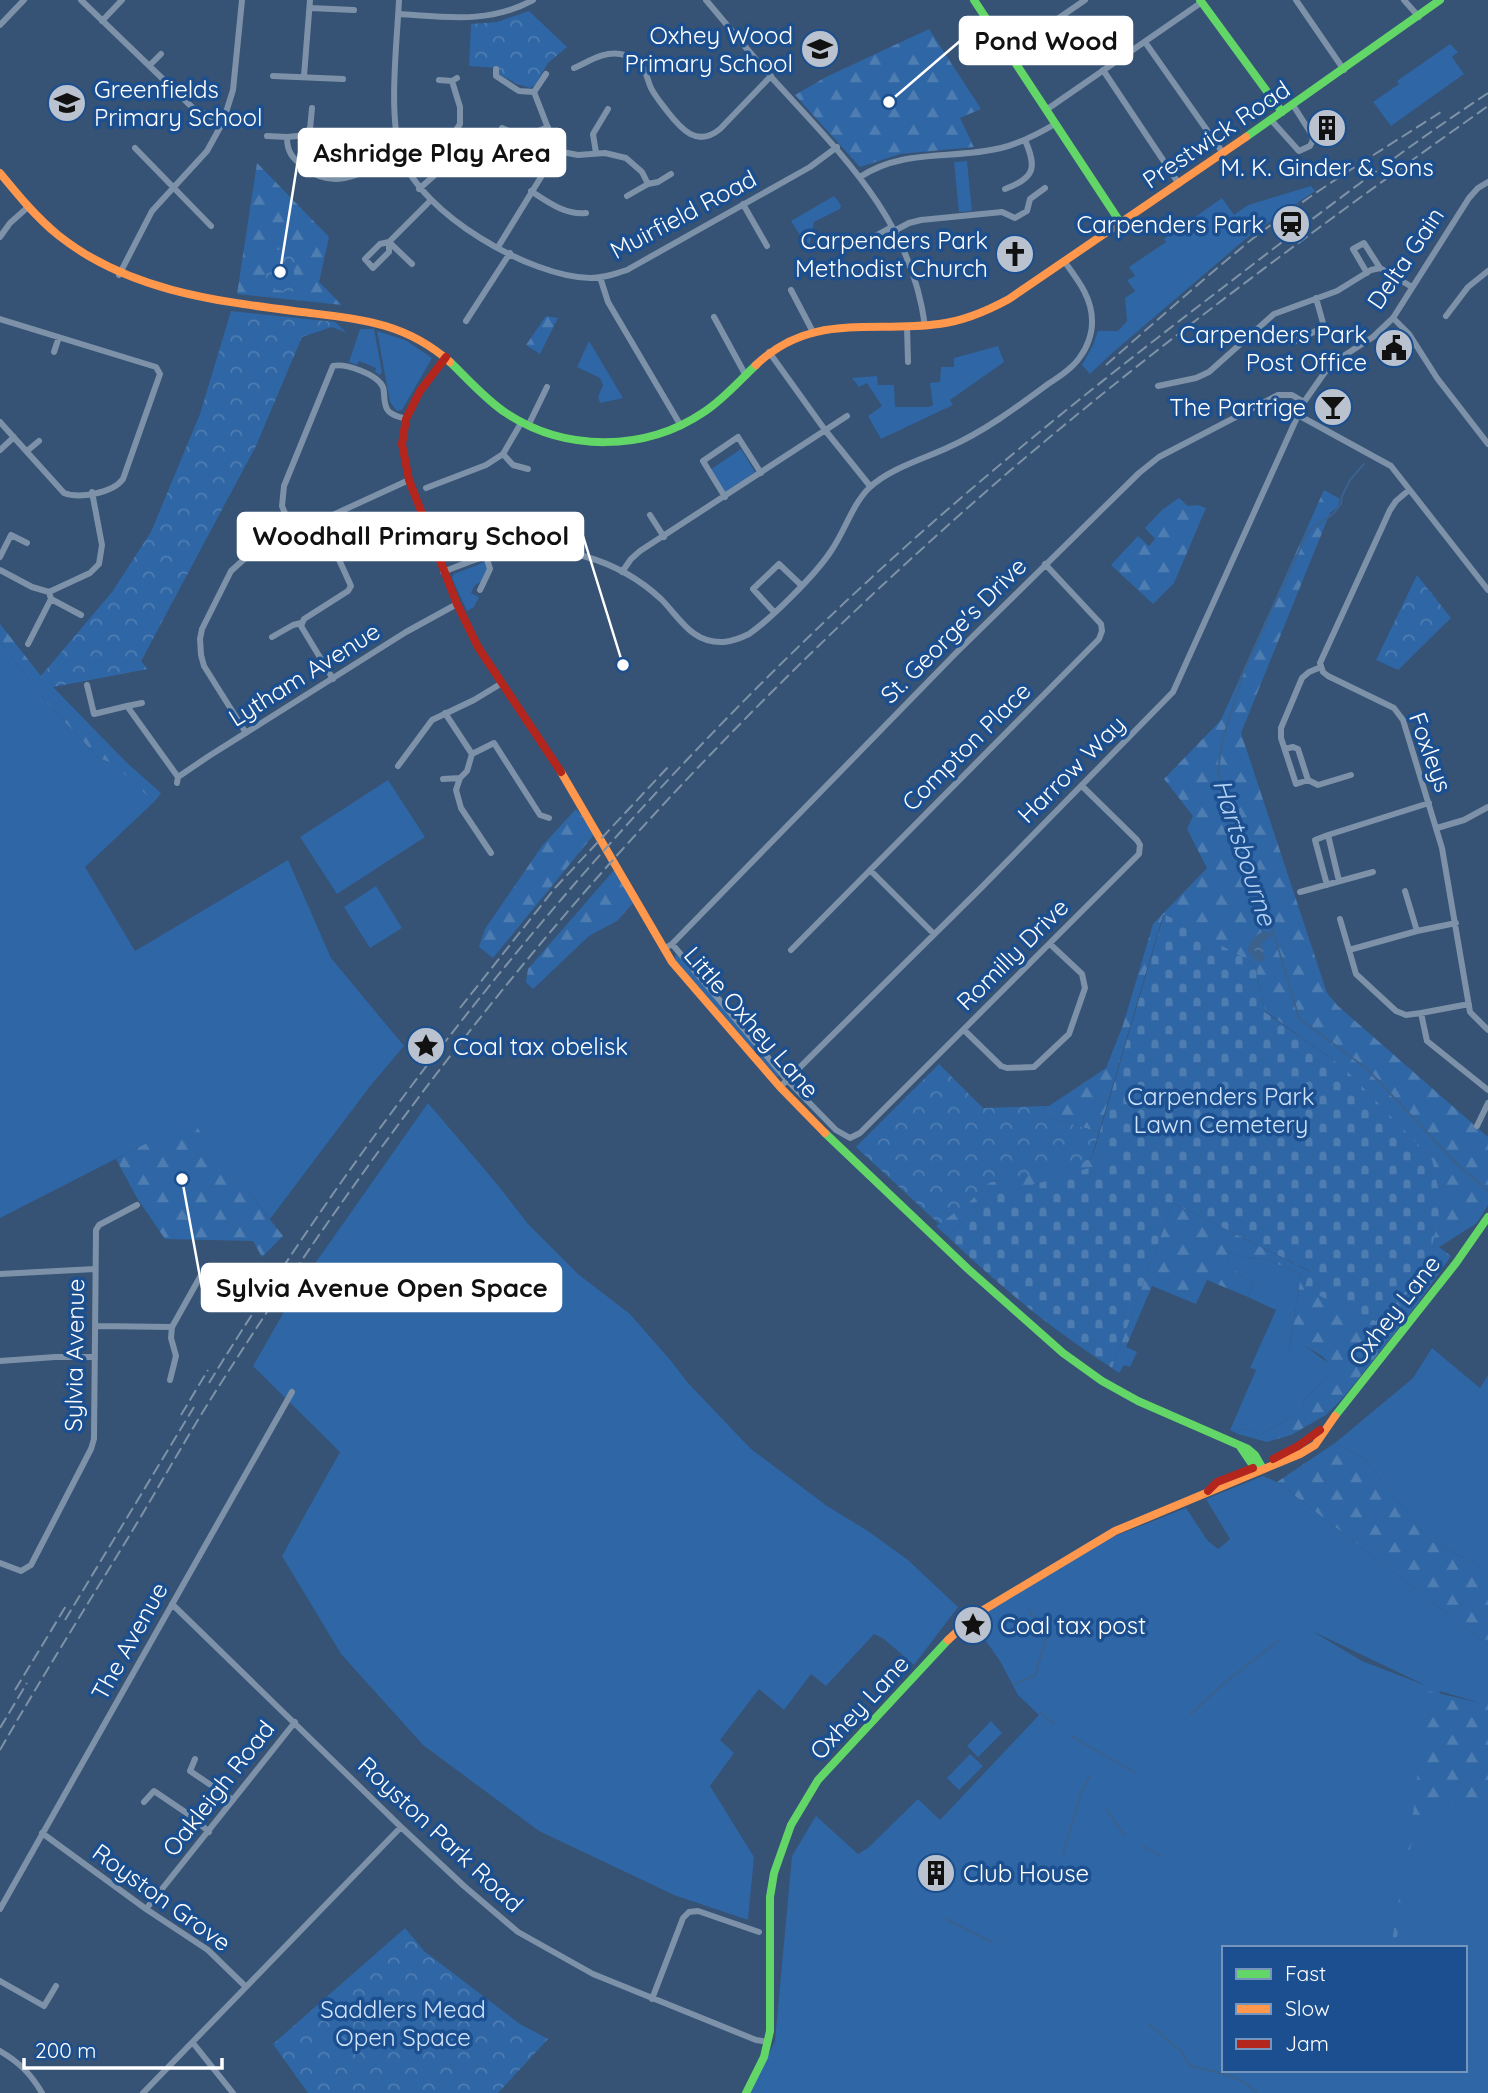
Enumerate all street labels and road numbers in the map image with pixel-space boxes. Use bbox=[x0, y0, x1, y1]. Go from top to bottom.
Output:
street label: Prestwick Road bbox=[1137, 74, 1295, 194]
street label: Muirfield Road bbox=[605, 163, 761, 265]
street label: Delta Gain bbox=[1360, 201, 1450, 315]
street label: St. George's Drive bbox=[874, 551, 1032, 709]
street label: Lytham Avenue bbox=[223, 616, 385, 732]
street label: Compton Place bbox=[895, 675, 1037, 817]
street label: Foxleys bbox=[1403, 708, 1459, 796]
street label: Harrow Way bbox=[1011, 709, 1131, 829]
street label: Romilly Drive bbox=[950, 892, 1074, 1016]
street label: Little Oxhey Lane bbox=[678, 940, 826, 1104]
street label: Oxhey Lane bbox=[1342, 1249, 1446, 1371]
street label: Sylvia Avenue bbox=[58, 1278, 90, 1432]
street label: The Avenue bbox=[84, 1577, 174, 1705]
street label: Oxhey Lane bbox=[803, 1649, 915, 1765]
street label: Oakleigh Road bbox=[156, 1714, 280, 1862]
street label: Royston Park Road bbox=[352, 1750, 530, 1918]
street label: Royston Grove bbox=[87, 1837, 237, 1957]

